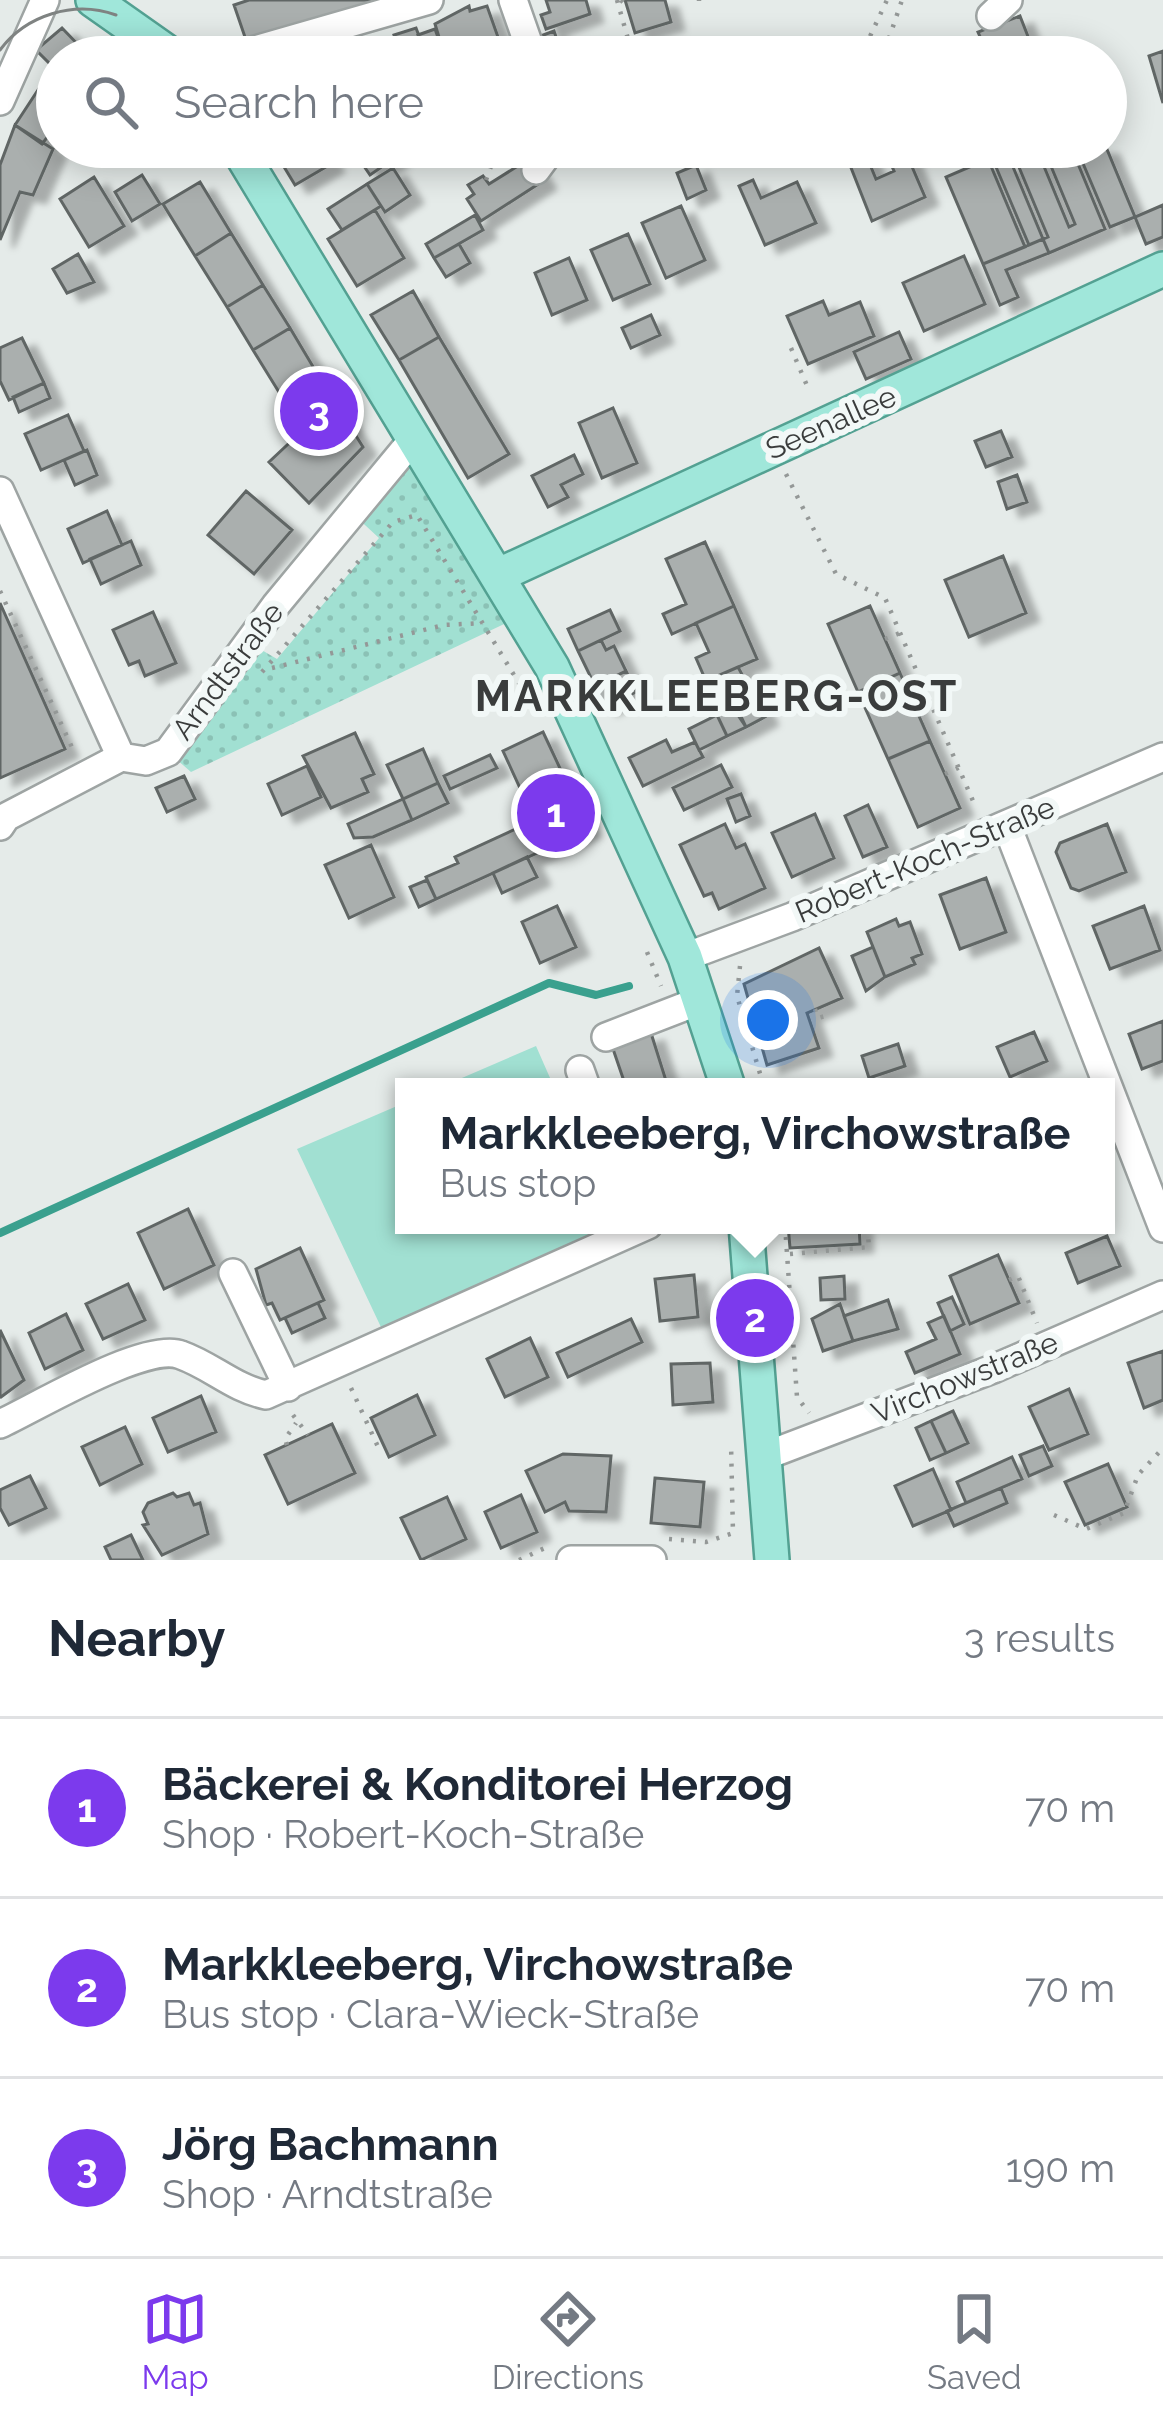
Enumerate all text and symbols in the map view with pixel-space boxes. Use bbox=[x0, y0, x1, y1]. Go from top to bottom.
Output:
search box bbox=[36, 36, 1127, 168]
icon: search bbox=[78, 69, 144, 135]
text: Search here bbox=[174, 76, 424, 129]
pin: 3 bbox=[280, 366, 358, 456]
street label: Seenallee bbox=[760, 378, 901, 467]
street label: Arndtstraße bbox=[165, 595, 290, 746]
district label: MARKKLEEBERG-OST bbox=[475, 672, 959, 721]
pin: 1 bbox=[517, 768, 595, 858]
street label: Robert-Koch-Straße bbox=[790, 789, 1060, 930]
your location bbox=[738, 990, 798, 1050]
popup bbox=[395, 1078, 1115, 1234]
text: Markkleeberg, Virchowstraße bbox=[440, 1107, 1070, 1160]
text: Bus stop bbox=[440, 1160, 596, 1206]
pin: 2 bbox=[716, 1273, 794, 1363]
street label: Virchowstraße bbox=[867, 1324, 1063, 1431]
text: Nearby bbox=[48, 1608, 225, 1668]
text: 3 results bbox=[964, 1615, 1115, 1661]
text: Bäckerei & Konditorei Herzog bbox=[162, 1758, 793, 1811]
text: 1 bbox=[77, 1785, 97, 1831]
text: 70 m bbox=[1025, 1785, 1115, 1831]
text: Shop · Robert-Koch-Straße bbox=[162, 1811, 644, 1857]
text: Markkleeberg, Virchowstraße bbox=[162, 1938, 793, 1991]
text: 2 bbox=[76, 1965, 98, 2011]
text: 70 m bbox=[1025, 1965, 1115, 2011]
text: Bus stop · Clara-Wieck-Straße bbox=[162, 1991, 699, 2037]
text: Jörg Bachmann bbox=[162, 2118, 499, 2171]
text: 3 bbox=[76, 2145, 98, 2191]
text: 190 m bbox=[1006, 2145, 1115, 2191]
text: Shop · Arndtstraße bbox=[162, 2171, 493, 2217]
tab: Map bbox=[142, 2286, 209, 2397]
tab: Directions bbox=[492, 2286, 644, 2397]
tab: Saved bbox=[927, 2286, 1021, 2397]

